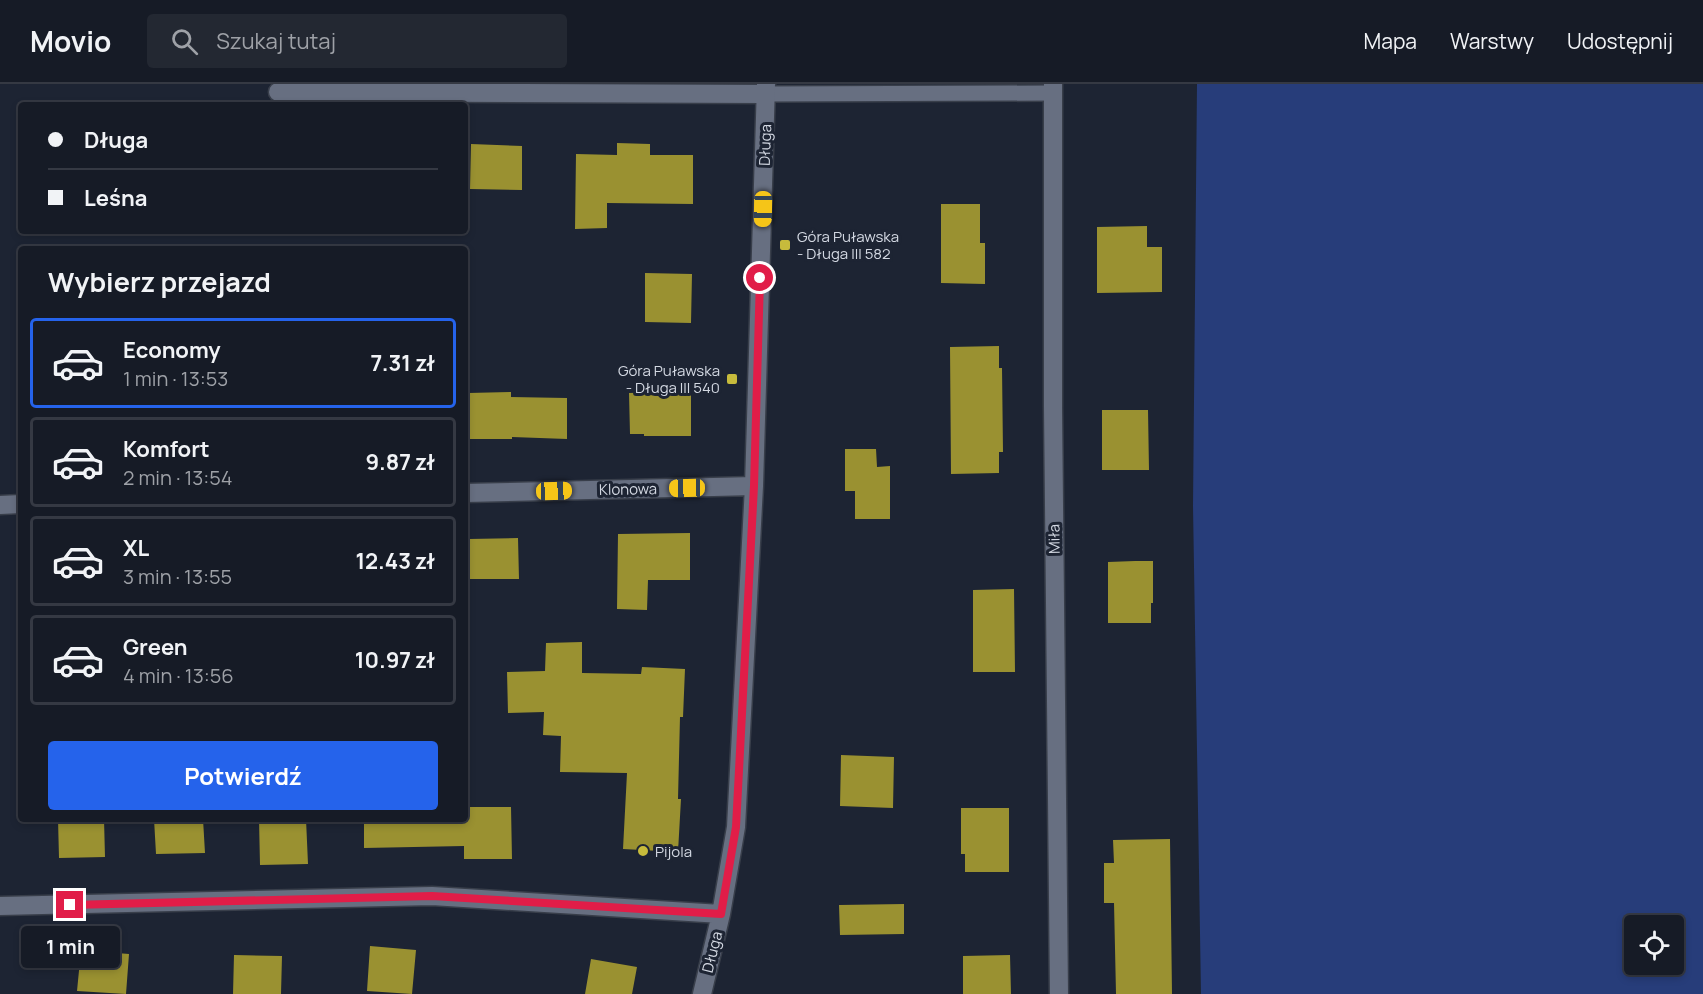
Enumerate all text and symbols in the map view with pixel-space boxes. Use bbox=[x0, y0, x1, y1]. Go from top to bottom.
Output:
search box bbox=[147, 14, 567, 68]
text: Movio bbox=[30, 22, 111, 60]
icon: search bbox=[168, 25, 201, 58]
text: Szukaj tutaj bbox=[216, 26, 336, 56]
text: Mapa bbox=[1364, 27, 1417, 55]
text: Warstwy bbox=[1450, 27, 1534, 55]
text: Udostępnij bbox=[1567, 27, 1673, 55]
street label: Długa bbox=[754, 124, 776, 166]
text: Długa bbox=[84, 125, 148, 155]
text: Leśna bbox=[84, 183, 147, 213]
car bbox=[754, 191, 772, 227]
place label: Góra Puławska - Długa III 582 bbox=[797, 226, 899, 264]
marker: Góra Puławska - Długa III 582 bbox=[778, 238, 792, 252]
text: Wybierz przejazd bbox=[48, 263, 271, 300]
route start bbox=[746, 264, 773, 291]
text: Economy bbox=[123, 335, 221, 365]
icon: car bbox=[51, 336, 105, 390]
text: 7.31 zł bbox=[371, 348, 435, 378]
place label: Góra Puławska - Długa III 540 bbox=[618, 360, 720, 398]
text: 1 min · 13:53 bbox=[123, 365, 228, 392]
marker: Góra Puławska - Długa III 540 bbox=[725, 372, 739, 386]
text: Komfort bbox=[123, 434, 210, 464]
icon: car bbox=[51, 435, 105, 489]
text: 9.87 zł bbox=[366, 447, 435, 477]
text: 2 min · 13:54 bbox=[123, 464, 233, 491]
street label: Klonowa bbox=[599, 478, 657, 500]
car bbox=[669, 479, 705, 497]
car bbox=[536, 481, 572, 501]
street label: Miła bbox=[1043, 524, 1065, 554]
text: XL bbox=[123, 533, 149, 563]
icon: car bbox=[51, 534, 105, 588]
text: 12.43 zł bbox=[355, 546, 435, 576]
text: 3 min · 13:55 bbox=[123, 563, 232, 590]
text: Green bbox=[123, 632, 188, 662]
icon: car bbox=[51, 633, 105, 687]
text: 10.97 zł bbox=[355, 645, 435, 675]
text: 4 min · 13:56 bbox=[123, 662, 234, 689]
button: Potwierdź bbox=[48, 741, 438, 810]
place label: Pijola bbox=[655, 841, 692, 862]
marker: Pijola bbox=[636, 844, 650, 858]
route end bbox=[56, 891, 83, 918]
map controls bbox=[1624, 915, 1684, 975]
button: locate bbox=[1624, 915, 1684, 975]
callout: 1 min bbox=[20, 926, 119, 968]
street label: Długa bbox=[697, 929, 727, 975]
text: 1 min bbox=[46, 933, 95, 960]

